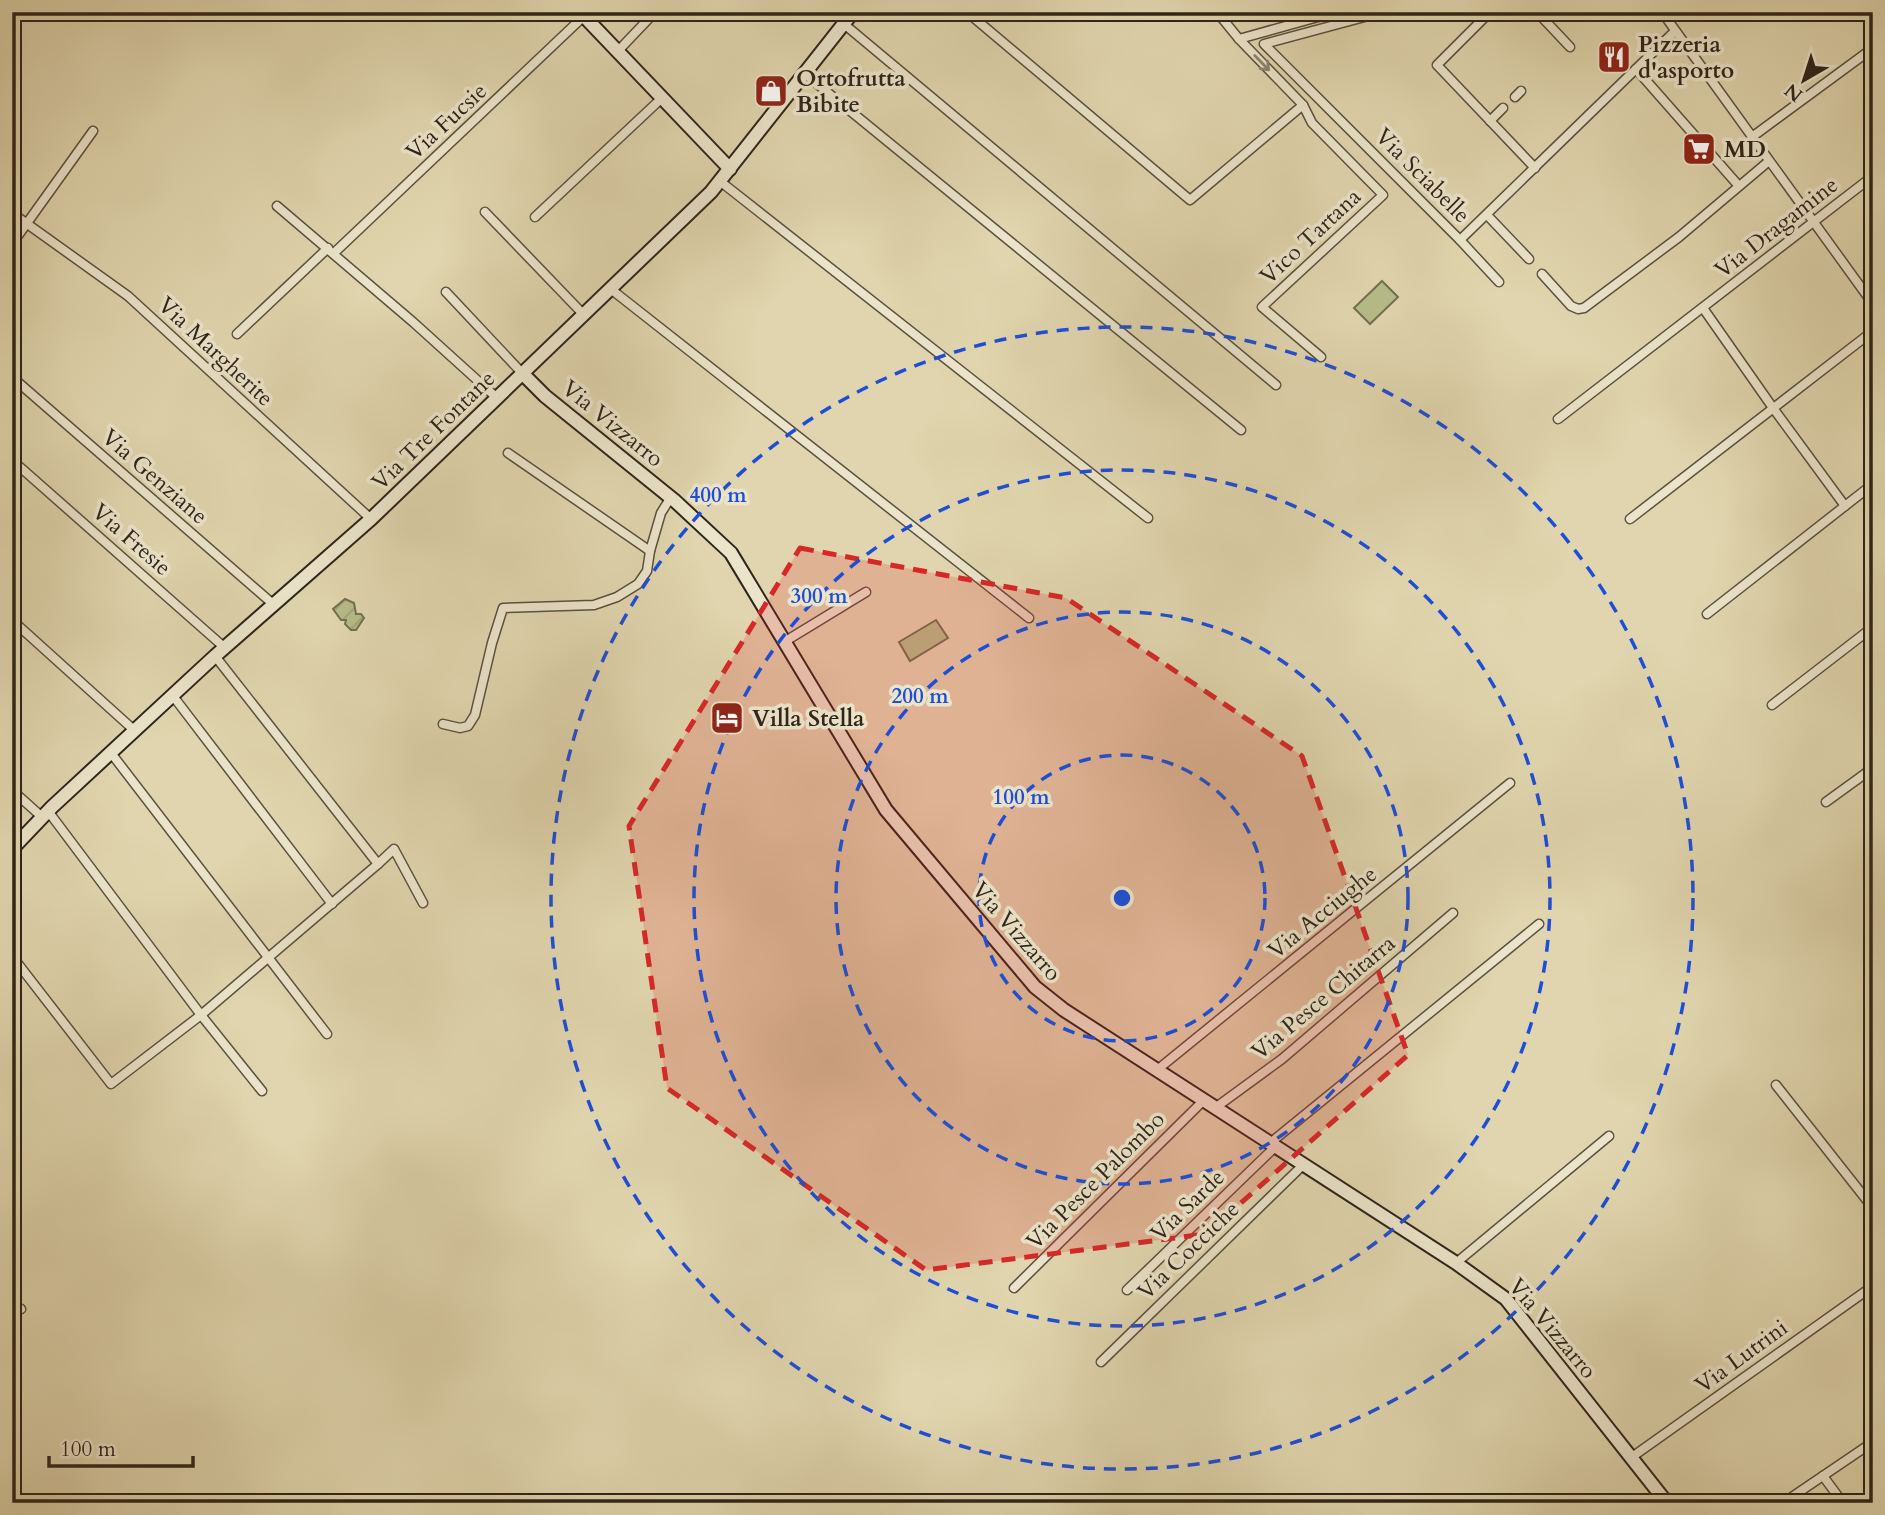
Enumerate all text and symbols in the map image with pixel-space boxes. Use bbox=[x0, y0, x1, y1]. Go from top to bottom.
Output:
place label: Pizzeria d'asporto bbox=[1638, 29, 1734, 86]
restaurant icon: Pizzeria d'asporto bbox=[1595, 38, 1633, 76]
north arrow bbox=[1770, 46, 1840, 116]
one-way arrow bbox=[1254, 54, 1271, 71]
place label: Ortofrutta Bibite bbox=[796, 63, 906, 120]
shop icon: Ortofrutta Bibite bbox=[752, 72, 790, 110]
street label: Via Fucsie bbox=[399, 76, 494, 167]
text: N bbox=[1779, 77, 1809, 108]
street label: Via Sciabelle bbox=[1368, 121, 1477, 230]
supermarket icon: MD bbox=[1680, 130, 1718, 168]
place label: MD bbox=[1724, 134, 1766, 165]
street label: Via Dragamine bbox=[1708, 169, 1844, 285]
street label: Vico Tartana bbox=[1253, 181, 1368, 291]
street label: Via Margherite bbox=[151, 290, 280, 413]
street label: Via Tre Fontane bbox=[365, 363, 502, 497]
street label: Via Vizzarro bbox=[555, 373, 670, 474]
street label: Via Genziane bbox=[95, 422, 214, 531]
text: 400 m bbox=[689, 481, 747, 510]
street label: Via Fresie bbox=[85, 496, 178, 583]
text: 300 m bbox=[790, 582, 848, 611]
text: 200 m bbox=[891, 682, 949, 711]
hotel icon: Villa Stella bbox=[708, 699, 746, 737]
place label: Villa Stella bbox=[752, 703, 865, 734]
text: 100 m bbox=[992, 783, 1050, 812]
street label: Via Acciughe bbox=[1261, 859, 1383, 966]
street label: Via Vizzarro bbox=[965, 875, 1069, 988]
centre of rings bbox=[1110, 886, 1134, 910]
street label: Via Pesce Chitarra bbox=[1245, 928, 1402, 1067]
street label: Via Pesce Palombo bbox=[1019, 1104, 1172, 1257]
street label: Via Sarde bbox=[1143, 1162, 1231, 1248]
street label: Via Cocciche bbox=[1131, 1194, 1246, 1307]
street label: Via Vizzarro bbox=[1501, 1271, 1604, 1385]
street label: Via Lutrini bbox=[1689, 1312, 1794, 1401]
scale bar bbox=[49, 1424, 192, 1468]
text: 100 m bbox=[60, 1435, 116, 1464]

